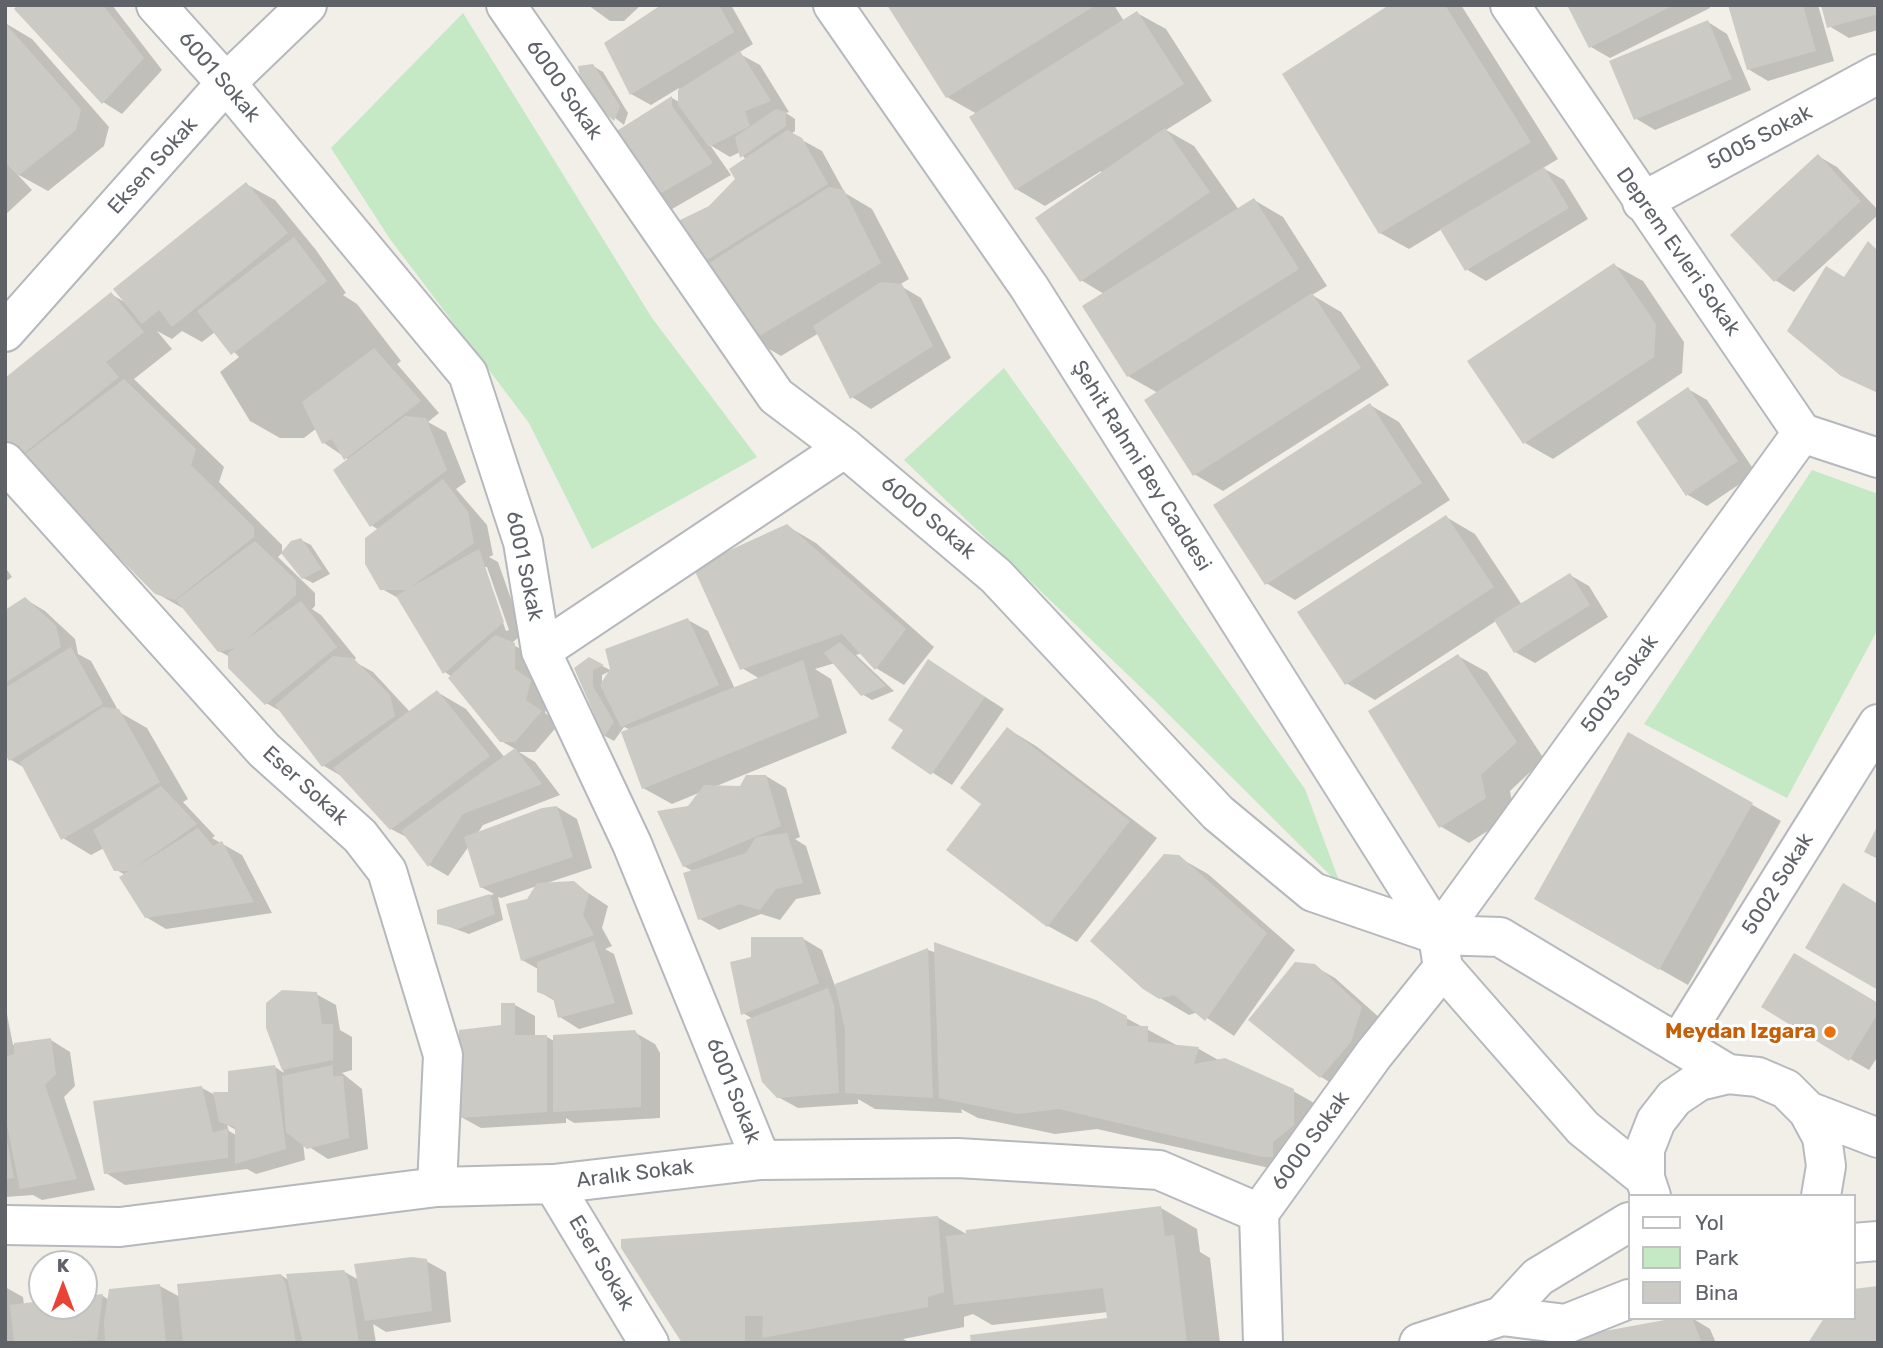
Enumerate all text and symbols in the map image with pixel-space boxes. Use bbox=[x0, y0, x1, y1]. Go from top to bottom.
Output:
street label: 6001 Sokak bbox=[173, 27, 265, 127]
street label: 6000 Sokak bbox=[520, 35, 608, 145]
street label: 5005 Sokak bbox=[1703, 100, 1817, 176]
street label: Eksen Sokak bbox=[103, 112, 203, 220]
street label: Deprem Evleri Sokak bbox=[1610, 163, 1746, 341]
street label: Şehit Rahmi Bey Caddesi bbox=[1066, 356, 1216, 576]
street label: 6000 Sokak bbox=[875, 471, 981, 565]
street label: 6001 Sokak bbox=[500, 509, 548, 623]
street label: 5003 Sokak bbox=[1576, 630, 1664, 738]
street label: Eser Sokak bbox=[257, 741, 353, 831]
street label: 5002 Sokak bbox=[1737, 829, 1819, 939]
place label: Meydan Izgara bbox=[1665, 1019, 1816, 1045]
marker: Meydan Izgara bbox=[1822, 1024, 1838, 1040]
street label: 6001 Sokak bbox=[700, 1035, 766, 1147]
street label: 6000 Sokak bbox=[1267, 1087, 1355, 1195]
street label: Aralık Sokak bbox=[575, 1154, 695, 1194]
legend bbox=[1628, 1194, 1855, 1320]
text: Yol bbox=[1695, 1210, 1724, 1235]
street label: Eser Sokak bbox=[563, 1211, 639, 1315]
text: Park bbox=[1695, 1245, 1739, 1270]
north arrow bbox=[28, 1250, 98, 1320]
text: K bbox=[57, 1254, 69, 1277]
text: Bina bbox=[1695, 1280, 1738, 1305]

